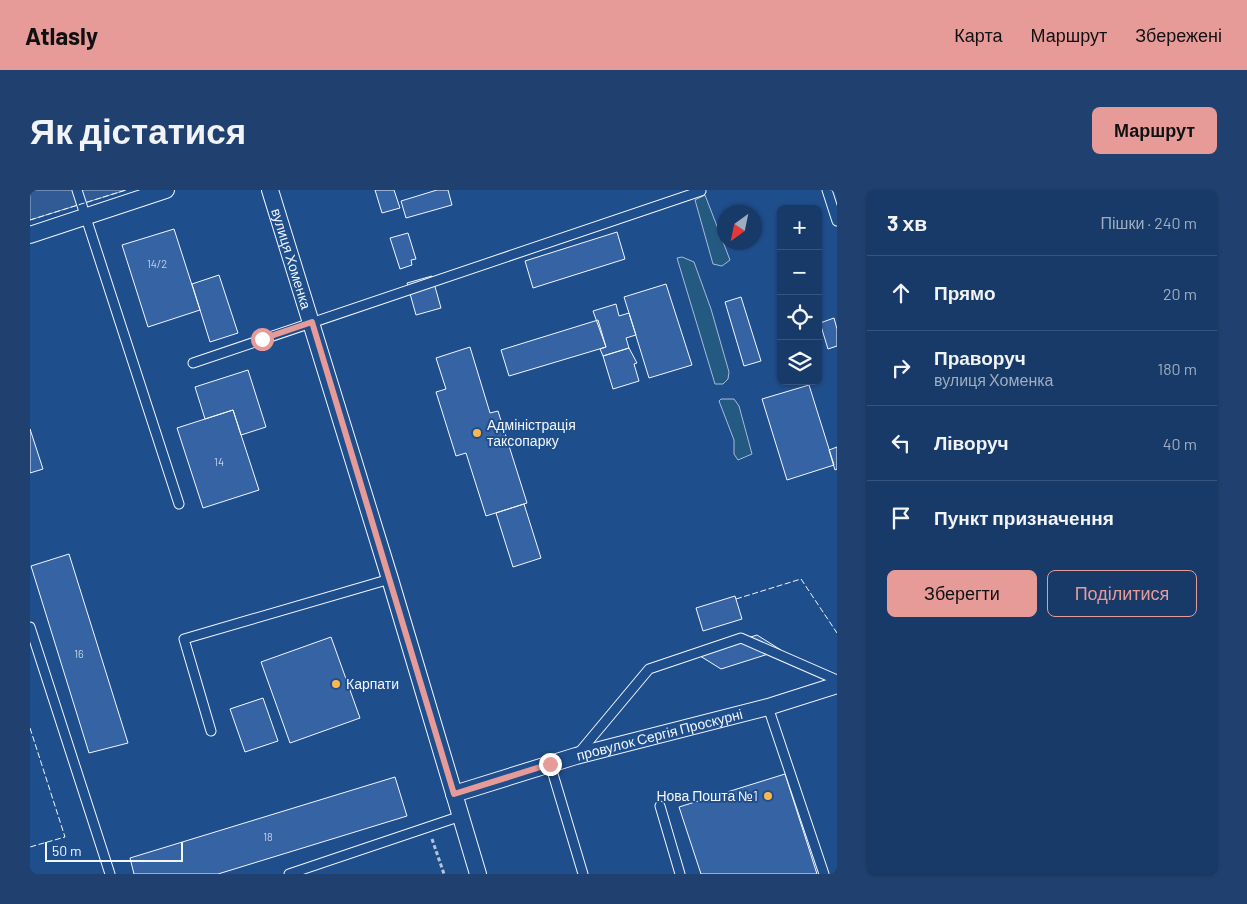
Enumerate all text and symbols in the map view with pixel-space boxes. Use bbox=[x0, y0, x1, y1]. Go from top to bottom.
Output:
text: Atlasly bbox=[25, 21, 98, 50]
text: Карта bbox=[954, 24, 1002, 46]
text: Маршрут bbox=[1030, 24, 1107, 46]
text: Збережені bbox=[1135, 24, 1222, 46]
button: Маршрут bbox=[1092, 107, 1217, 154]
text: Як дістатися bbox=[30, 109, 246, 151]
north arrow bbox=[717, 205, 762, 250]
map controls bbox=[777, 205, 822, 385]
button: + bbox=[777, 205, 822, 250]
street label: вулиця Хоменка bbox=[268, 206, 315, 311]
text: 3 хв bbox=[887, 210, 927, 235]
text: Пішки · 240 m bbox=[1101, 213, 1197, 232]
button: − bbox=[777, 250, 822, 295]
house number: 14/2 bbox=[147, 257, 167, 270]
icon: ahead bbox=[887, 279, 915, 307]
text: Прямо bbox=[934, 281, 996, 304]
text: 20 m bbox=[1163, 284, 1197, 303]
button: locate bbox=[777, 295, 822, 340]
route start bbox=[251, 328, 274, 351]
button: layers bbox=[777, 340, 822, 385]
text: Праворуч bbox=[934, 346, 1026, 369]
icon: right bbox=[887, 354, 915, 382]
text: 180 m bbox=[1158, 359, 1197, 378]
text: вулиця Хоменка bbox=[934, 370, 1053, 389]
place label: Адміністрація таксопарку bbox=[487, 416, 576, 449]
marker: Адміністрація таксопарку bbox=[471, 427, 483, 439]
icon: left bbox=[887, 429, 915, 457]
text: Ліворуч bbox=[934, 431, 1009, 454]
text: 40 m bbox=[1163, 434, 1197, 453]
house number: 14 bbox=[214, 455, 224, 468]
icon: arrive bbox=[887, 504, 915, 532]
text: Пункт призначення bbox=[934, 506, 1114, 529]
button: Зберегти bbox=[887, 570, 1037, 617]
button: Поділитися bbox=[1047, 570, 1197, 617]
house number: 16 bbox=[74, 647, 84, 660]
place label: Карпати bbox=[346, 675, 399, 692]
marker: Карпати bbox=[330, 678, 342, 690]
street label: провулок Сергія Проскурні bbox=[575, 705, 744, 764]
route end bbox=[539, 753, 562, 776]
place label: Нова Пошта №1 bbox=[656, 787, 758, 804]
marker: Нова Пошта №1 bbox=[762, 790, 774, 802]
house number: 18 bbox=[263, 830, 273, 843]
scale bar bbox=[45, 839, 182, 862]
text: 50 m bbox=[52, 842, 81, 859]

